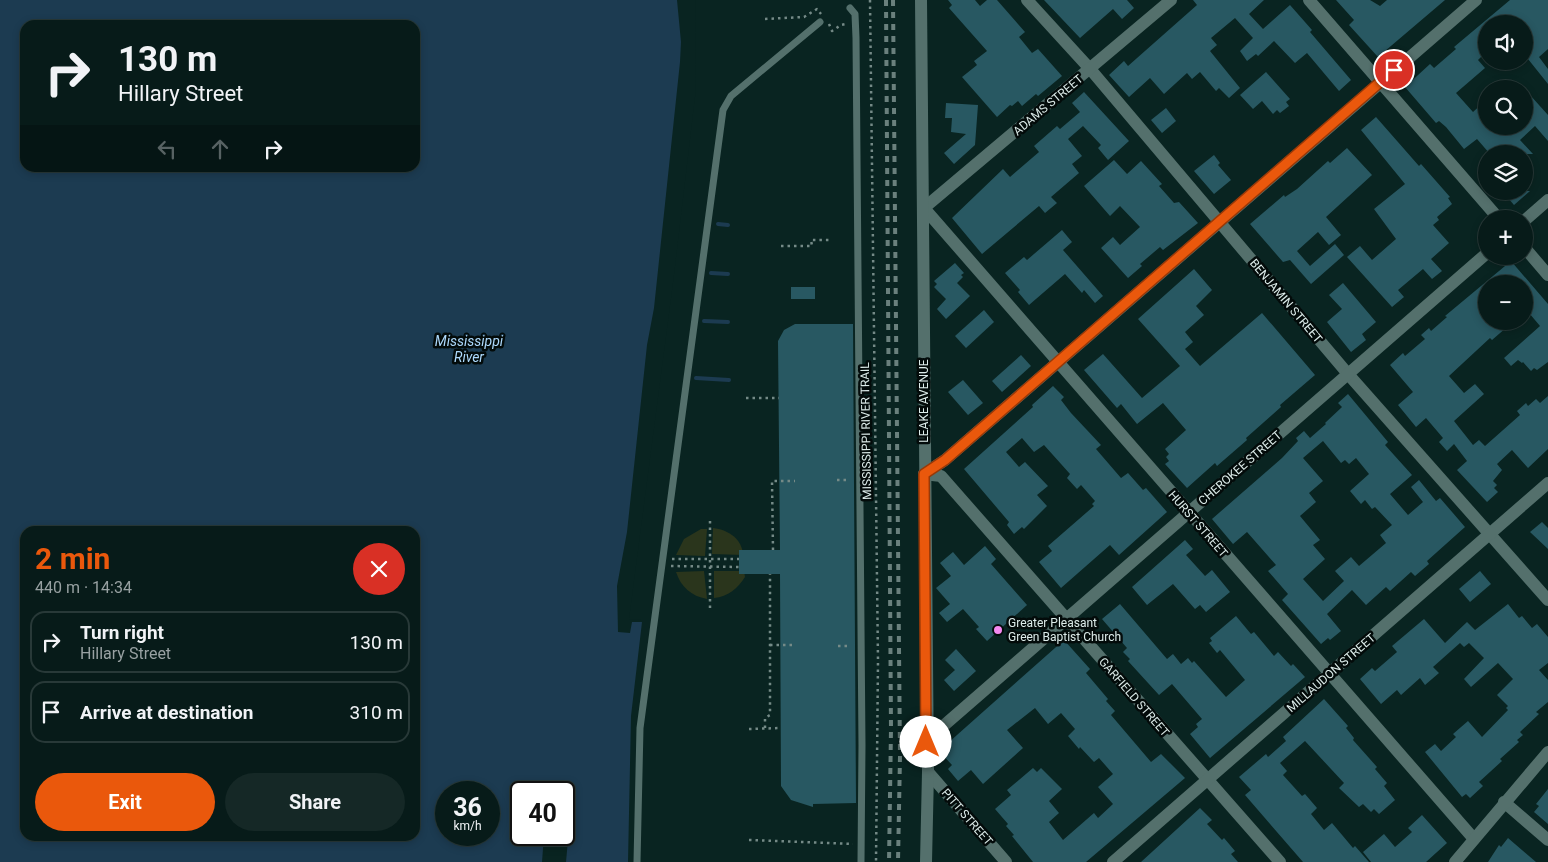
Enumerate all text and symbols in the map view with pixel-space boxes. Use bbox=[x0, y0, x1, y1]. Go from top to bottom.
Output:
map controls bbox=[1478, 15, 1533, 330]
button: sound bbox=[1478, 15, 1533, 70]
text: 130 m bbox=[118, 39, 217, 80]
icon: right bbox=[35, 40, 100, 105]
pin bbox=[1373, 49, 1415, 91]
icon: arrive bbox=[1380, 56, 1408, 84]
street label: ADAMS STREET bbox=[1010, 72, 1086, 138]
button: search bbox=[1478, 80, 1533, 135]
text: Hillary Street bbox=[118, 81, 243, 106]
icon: left bbox=[153, 135, 181, 163]
icon: ahead bbox=[206, 135, 234, 163]
icon: right bbox=[259, 135, 287, 163]
button: layers bbox=[1478, 145, 1533, 200]
button: + bbox=[1478, 210, 1533, 265]
street label: BENJAMIN STREET bbox=[1247, 256, 1325, 346]
button: − bbox=[1478, 275, 1533, 330]
water label: Mississippi River bbox=[435, 333, 504, 365]
street label: LEAKE AVENUE bbox=[917, 359, 931, 443]
street label: MISSISSIPPI RIVER TRAIL bbox=[858, 362, 874, 500]
street label: CHEROKEE STREET bbox=[1196, 428, 1284, 508]
street label: HURST STREET bbox=[1165, 488, 1231, 560]
text: 2 min bbox=[35, 541, 110, 576]
button: close bbox=[353, 543, 405, 595]
text: 440 m · 14:34 bbox=[35, 578, 132, 597]
place label: Greater Pleasant Green Baptist Church bbox=[1008, 616, 1121, 644]
text: Turn right bbox=[80, 621, 164, 644]
marker: Greater Pleasant Green Baptist Church bbox=[992, 624, 1004, 636]
icon: right bbox=[37, 628, 65, 656]
text: 130 m bbox=[350, 631, 403, 654]
street label: MILLAUDON STREET bbox=[1284, 631, 1378, 715]
text: Hillary Street bbox=[80, 644, 171, 663]
street label: GARFIELD STREET bbox=[1096, 655, 1172, 739]
icon: arrive bbox=[37, 698, 65, 726]
text: Arrive at destination bbox=[80, 701, 253, 724]
text: 310 m bbox=[350, 701, 403, 724]
position arrow bbox=[899, 715, 951, 767]
button: Exit bbox=[35, 773, 215, 831]
button: Share bbox=[225, 773, 405, 831]
speed limit sign: 40 bbox=[510, 781, 575, 846]
street label: PITT STREET bbox=[939, 786, 995, 848]
text: 36 bbox=[453, 793, 482, 822]
text: km/h bbox=[453, 819, 482, 833]

